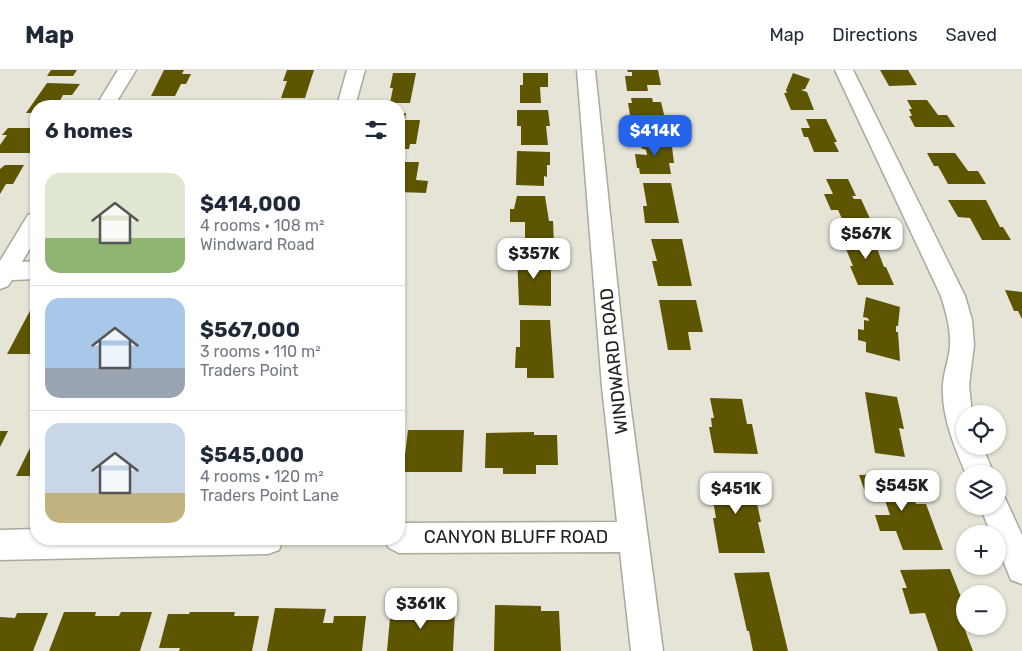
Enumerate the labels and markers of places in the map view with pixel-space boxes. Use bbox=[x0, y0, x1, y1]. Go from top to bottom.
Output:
pin: $414K bbox=[620, 114, 690, 157]
pin: $567K bbox=[831, 218, 901, 260]
pin: $357K bbox=[499, 238, 569, 280]
pin: $545K bbox=[867, 470, 937, 512]
pin: $451K bbox=[701, 472, 771, 515]
pin: $361K bbox=[386, 588, 456, 630]

